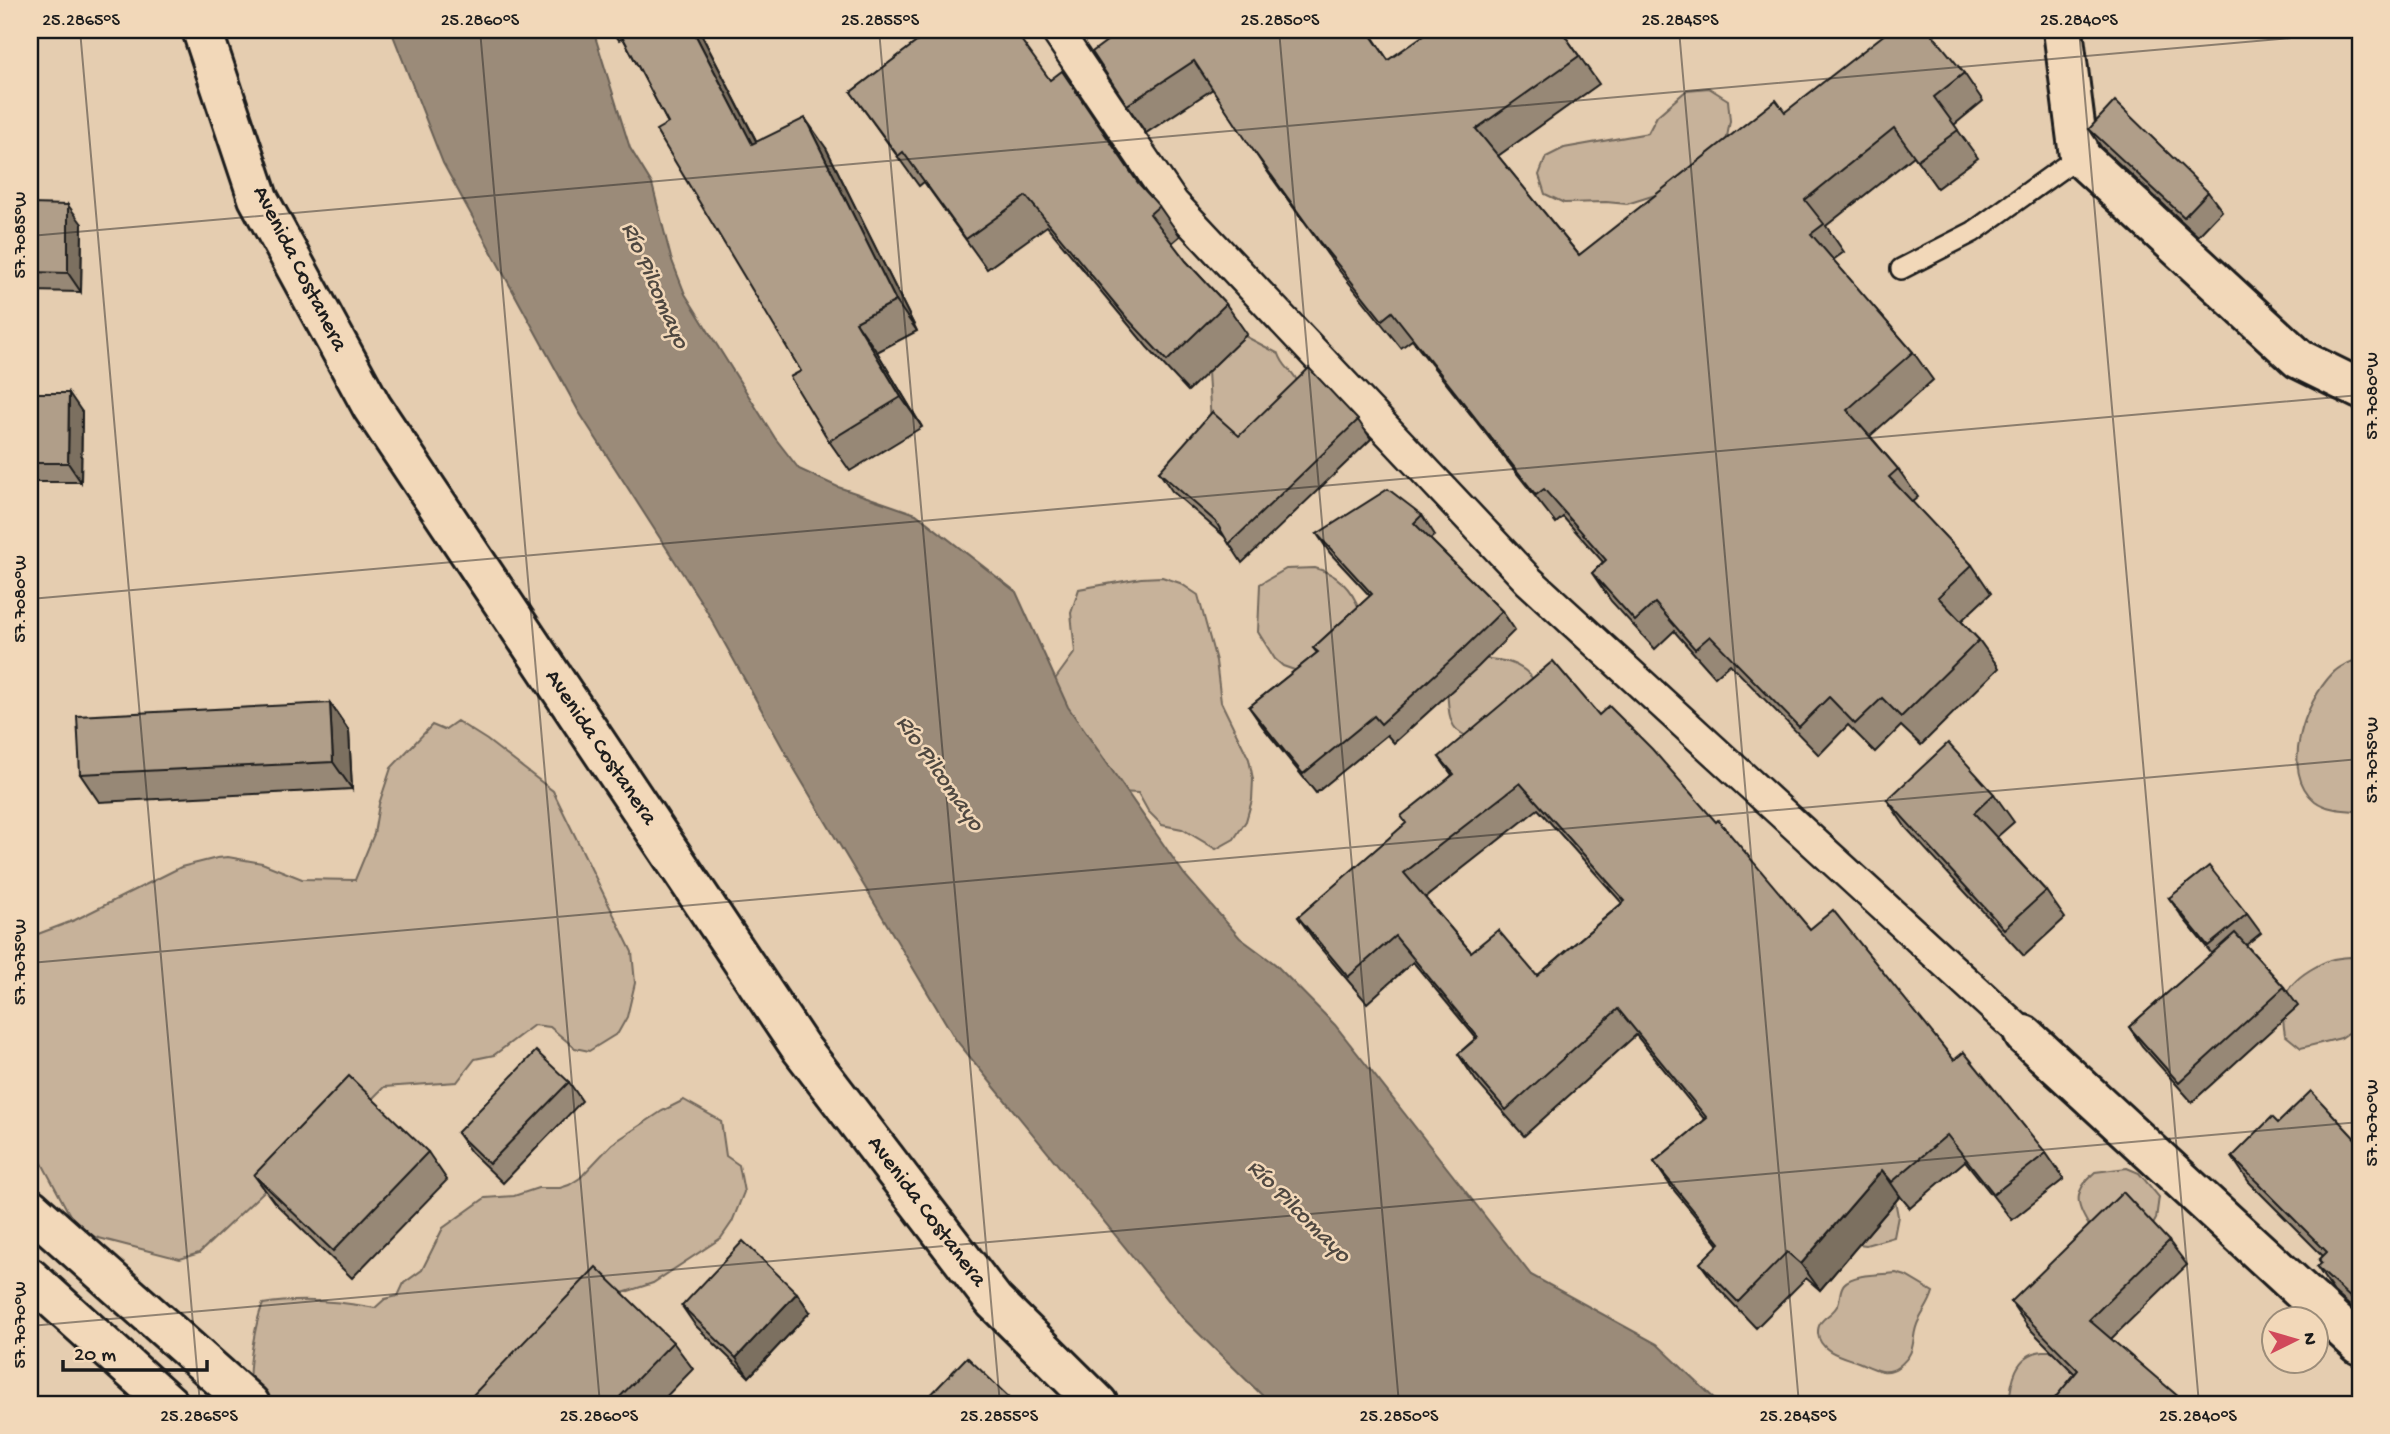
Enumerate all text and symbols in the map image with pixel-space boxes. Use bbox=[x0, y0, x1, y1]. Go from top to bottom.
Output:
text: 25.2865°S bbox=[42, 11, 120, 32]
text: 25.2860°S bbox=[441, 11, 520, 32]
text: 25.2855°S bbox=[841, 11, 920, 32]
text: 25.2850°S bbox=[1241, 11, 1320, 32]
text: 25.2845°S bbox=[1641, 11, 1719, 32]
text: 25.2840°S bbox=[2040, 11, 2119, 32]
street label: Avenida Costanera bbox=[246, 182, 353, 357]
text: 57.7085°W bbox=[11, 192, 32, 278]
water label: Río Pilcomayo bbox=[613, 218, 695, 355]
text: 57.7080°W bbox=[2363, 352, 2384, 440]
text: 57.7080°W bbox=[11, 555, 32, 643]
street label: Avenida Costanera bbox=[538, 665, 663, 832]
water label: Río Pilcomayo bbox=[888, 710, 990, 839]
text: 57.7075°W bbox=[2363, 717, 2384, 803]
text: 57.7075°W bbox=[11, 919, 32, 1005]
text: 57.7070°W bbox=[2363, 1079, 2384, 1167]
street label: Avenida Costanera bbox=[860, 1131, 992, 1294]
water label: Río Pilcomayo bbox=[1240, 1154, 1357, 1271]
text: 57.7070°W bbox=[11, 1281, 32, 1369]
north arrow bbox=[2260, 1304, 2330, 1374]
scale bar bbox=[63, 1329, 206, 1373]
text: N bbox=[2296, 1332, 2320, 1346]
text: 20 m bbox=[74, 1344, 116, 1369]
text: 25.2865°S bbox=[160, 1407, 238, 1428]
text: 25.2860°S bbox=[560, 1407, 639, 1428]
text: 25.2855°S bbox=[960, 1407, 1039, 1428]
text: 25.2850°S bbox=[1360, 1407, 1439, 1428]
text: 25.2845°S bbox=[1759, 1407, 1837, 1428]
text: 25.2840°S bbox=[2159, 1407, 2238, 1428]

